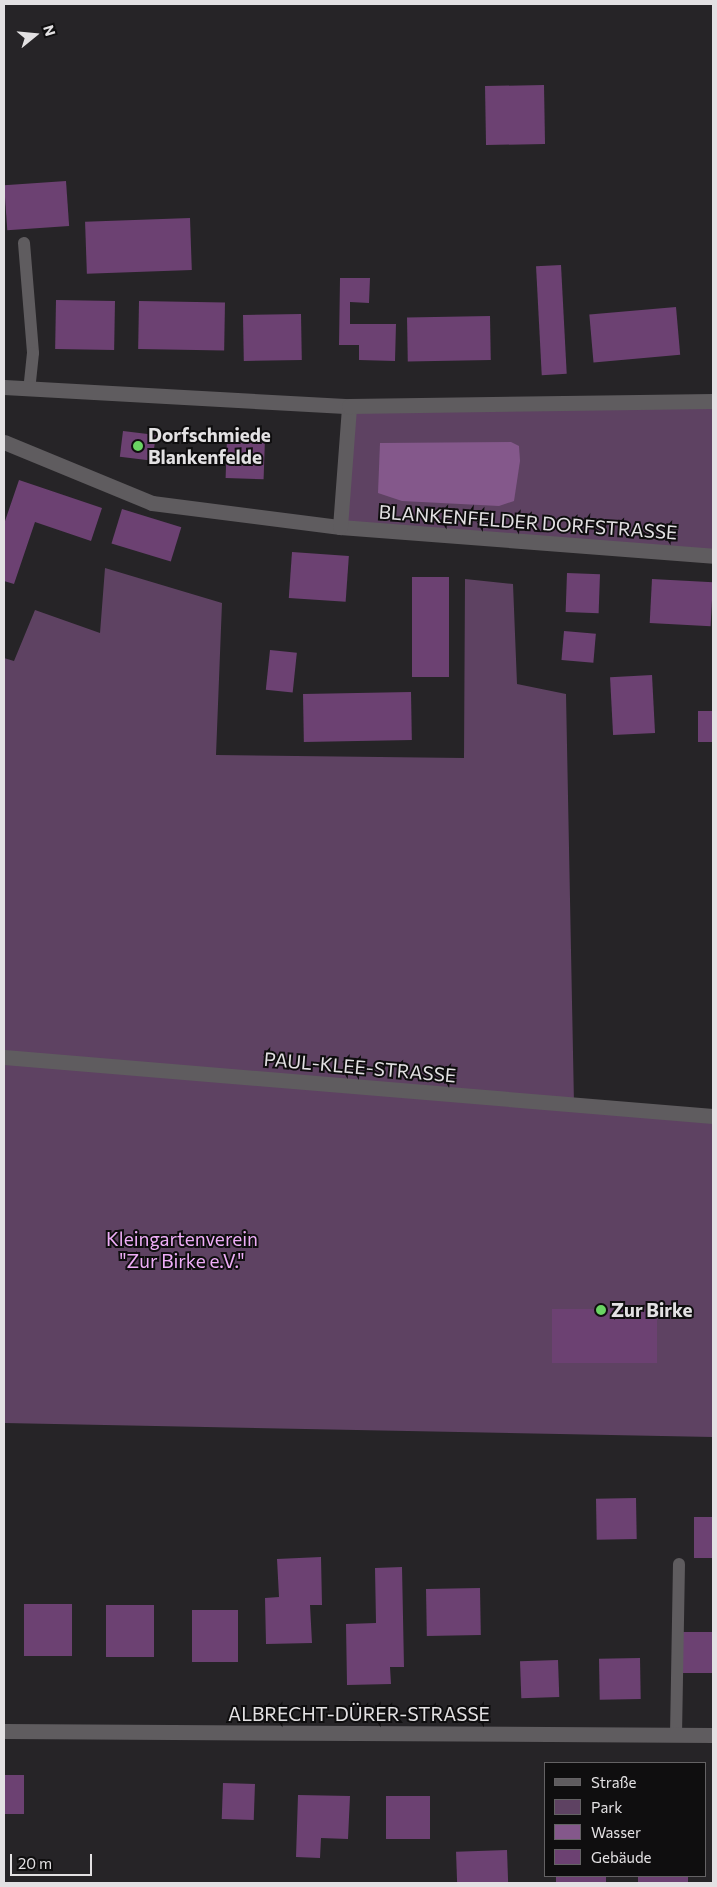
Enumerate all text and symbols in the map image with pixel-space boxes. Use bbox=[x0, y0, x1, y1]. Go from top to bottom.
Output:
north arrow bbox=[10, 10, 60, 60]
text: N bbox=[40, 23, 59, 38]
place label: Dorfschmiede Blankenfelde bbox=[148, 424, 271, 468]
marker: Dorfschmiede Blankenfelde bbox=[132, 440, 144, 452]
street label: BLANKENFELDER DORFSTRASSE bbox=[378, 500, 678, 544]
street label: PAUL-KLEE-STRASSE bbox=[263, 1047, 457, 1087]
park label: Kleingartenverein "Zur Birke e.V." bbox=[106, 1228, 258, 1272]
place label: Zur Birke bbox=[611, 1299, 692, 1321]
marker: Zur Birke bbox=[595, 1304, 607, 1316]
street label: ALBRECHT-DÜRER-STRASSE bbox=[228, 1703, 490, 1725]
legend bbox=[544, 1762, 707, 1877]
text: Straße bbox=[591, 1773, 637, 1791]
text: Park bbox=[591, 1798, 622, 1816]
text: Wasser bbox=[591, 1823, 641, 1841]
scale bar bbox=[12, 1844, 95, 1876]
text: Gebäude bbox=[591, 1848, 652, 1866]
text: 20 m bbox=[18, 1854, 52, 1872]

